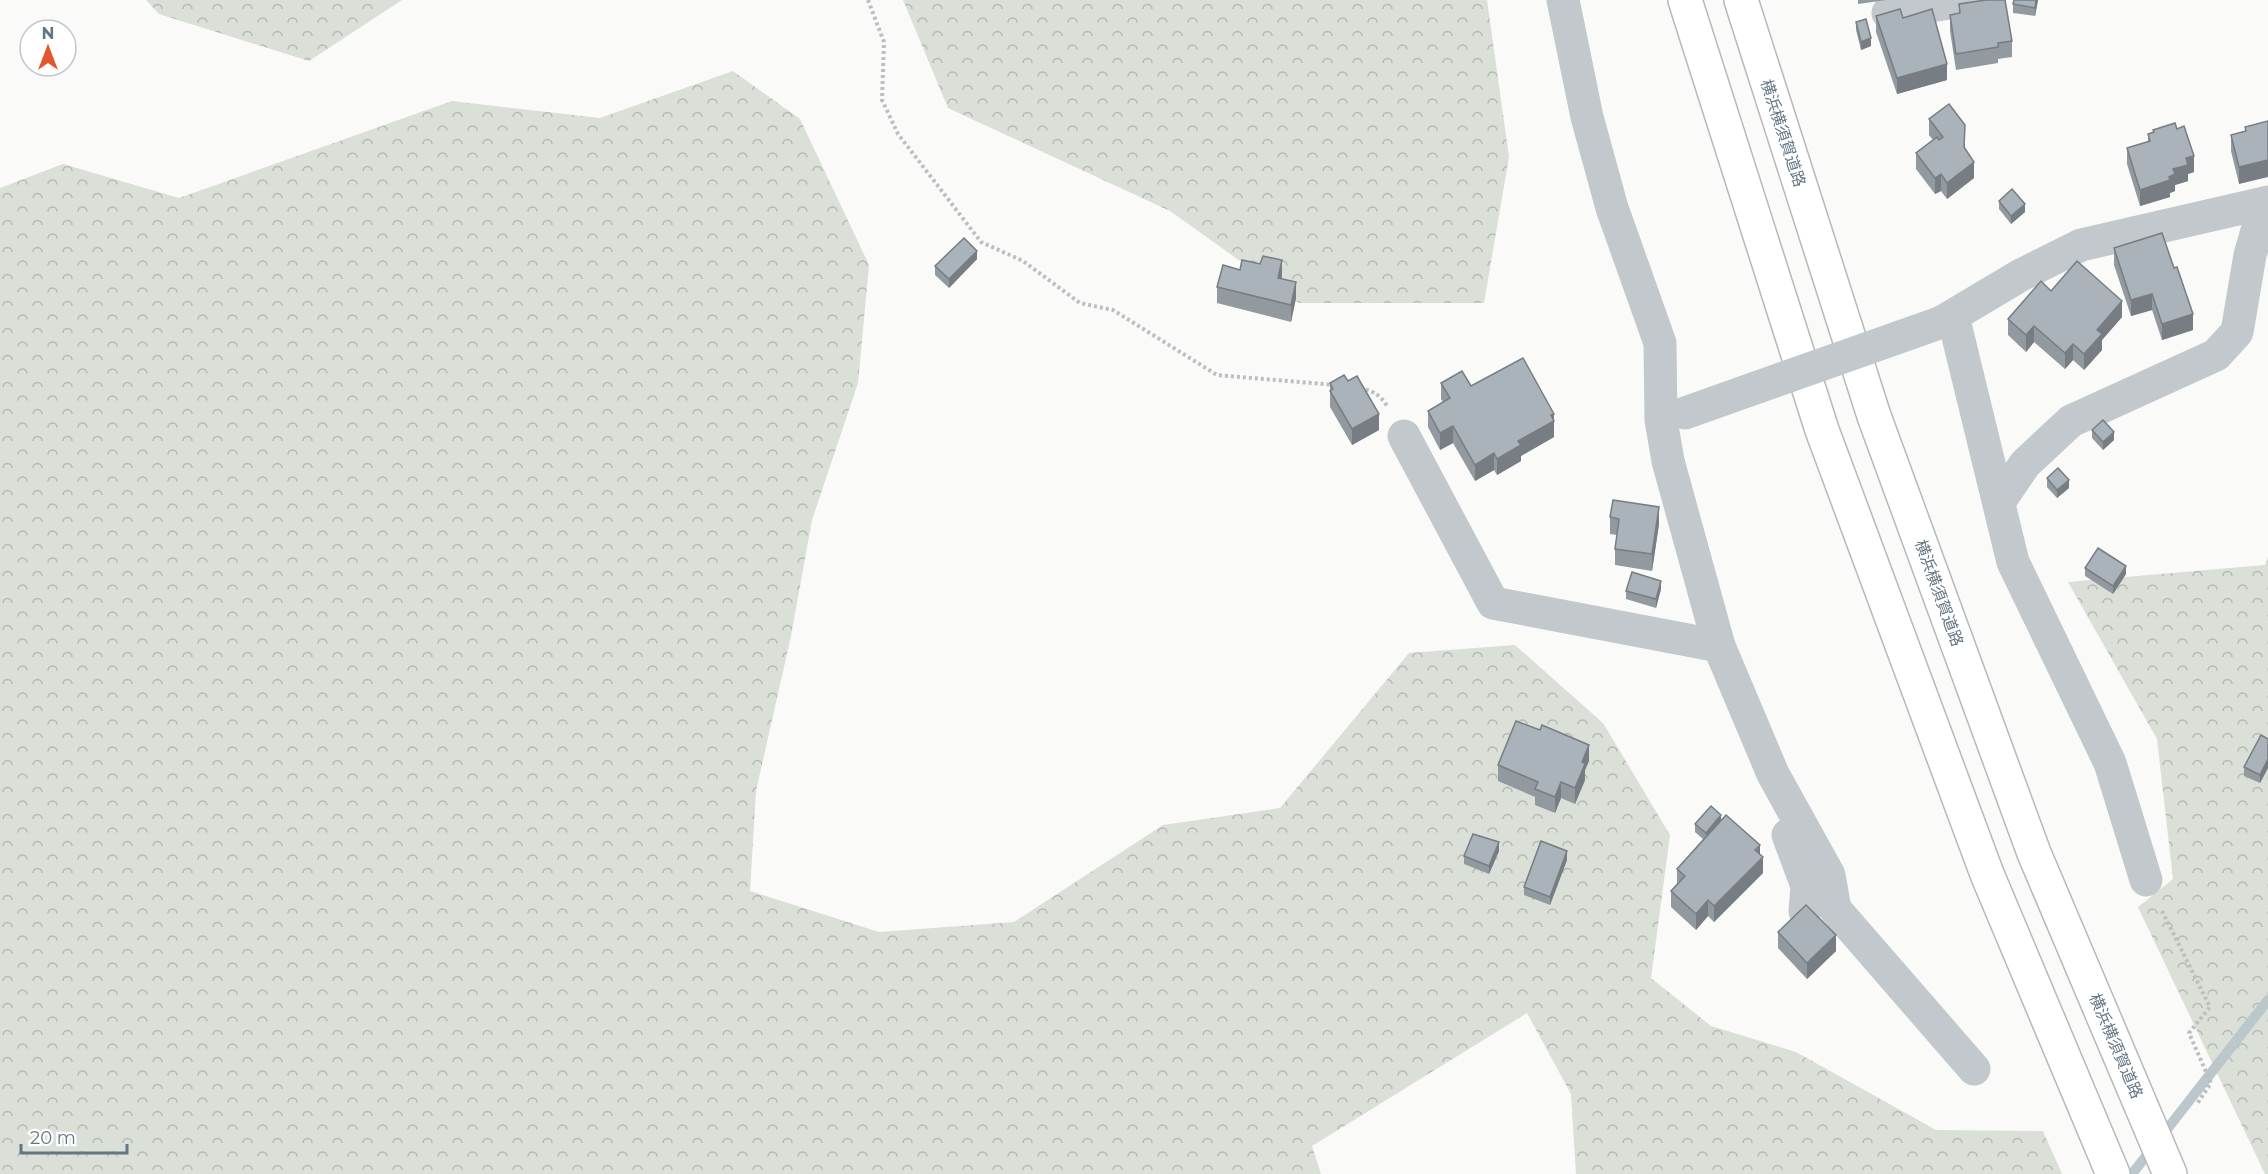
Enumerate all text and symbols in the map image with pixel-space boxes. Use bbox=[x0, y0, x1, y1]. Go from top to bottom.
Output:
north arrow bbox=[18, 18, 78, 78]
text: N bbox=[42, 24, 54, 43]
street label: 横浜横須賀道路 bbox=[1757, 77, 1809, 189]
street label: 横浜横須賀道路 bbox=[1911, 537, 1967, 649]
street label: 横浜横須賀道路 bbox=[2085, 991, 2147, 1101]
scale bar bbox=[21, 1117, 128, 1155]
text: 20 m bbox=[30, 1127, 76, 1149]

